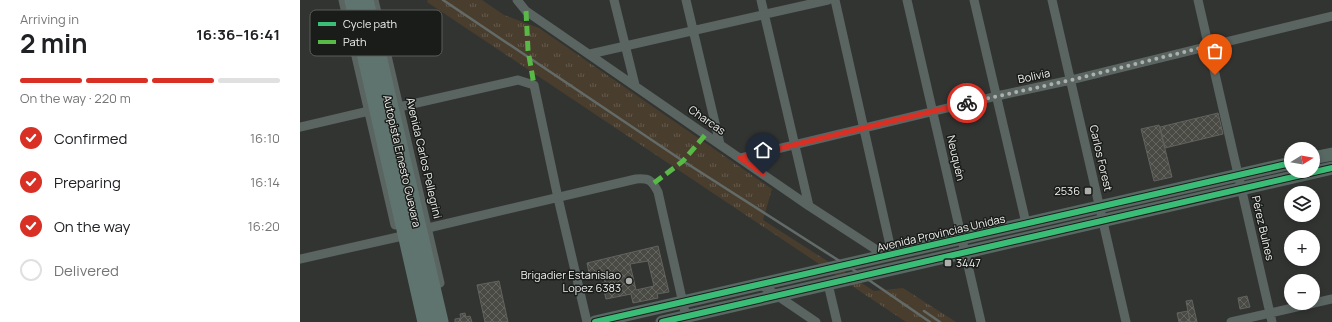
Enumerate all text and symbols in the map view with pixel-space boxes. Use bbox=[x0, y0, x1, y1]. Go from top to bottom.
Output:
text: Arriving in bbox=[20, 10, 79, 28]
legend bbox=[310, 10, 442, 56]
text: Cycle path bbox=[343, 16, 397, 31]
text: 16:36–16:41 bbox=[196, 24, 280, 45]
text: 2 min bbox=[20, 25, 88, 61]
text: Path bbox=[343, 34, 366, 49]
pin bbox=[1198, 34, 1232, 75]
icon: bag bbox=[1204, 40, 1226, 62]
street label: Bolivia bbox=[1016, 65, 1051, 86]
courier bbox=[947, 83, 987, 123]
text: On the way · 220 m bbox=[20, 89, 131, 107]
icon: bike bbox=[956, 92, 978, 114]
street label: Autopista Ernesto Guevara bbox=[380, 93, 425, 229]
street label: Avenida Carlos Pellegrini bbox=[403, 96, 446, 220]
street label: Charcas bbox=[686, 101, 729, 138]
street label: Carlos Forest bbox=[1087, 123, 1116, 192]
icon: check bbox=[20, 127, 42, 149]
text: Confirmed bbox=[54, 128, 127, 149]
text: 16:10 bbox=[250, 129, 280, 147]
pin bbox=[746, 133, 780, 174]
street label: Neuquén bbox=[944, 134, 969, 182]
icon: home bbox=[752, 139, 774, 161]
north arrow bbox=[1284, 142, 1320, 178]
map controls bbox=[1284, 142, 1320, 310]
icon: check bbox=[20, 171, 42, 193]
text: Preparing bbox=[54, 172, 121, 193]
text: 16:14 bbox=[250, 173, 280, 191]
place label: 2536 bbox=[1054, 183, 1080, 198]
marker: 2536 bbox=[1083, 186, 1093, 196]
button: layers bbox=[1284, 186, 1320, 222]
street label: Pérez Bulnes bbox=[1249, 194, 1278, 262]
street label: Avenida Provincias Unidas bbox=[875, 210, 1007, 255]
icon: check bbox=[20, 215, 42, 237]
text: On the way bbox=[54, 216, 130, 237]
text: 16:20 bbox=[248, 217, 280, 235]
button: + bbox=[1284, 230, 1320, 266]
place label: 3447 bbox=[956, 255, 981, 270]
marker: 3447 bbox=[943, 258, 953, 268]
text: Delivered bbox=[54, 260, 119, 281]
place label: Brigadier Estanislao Lopez 6383 bbox=[521, 267, 621, 295]
button: − bbox=[1284, 274, 1320, 310]
marker: Brigadier Estanislao Lopez 6383 bbox=[624, 276, 634, 286]

